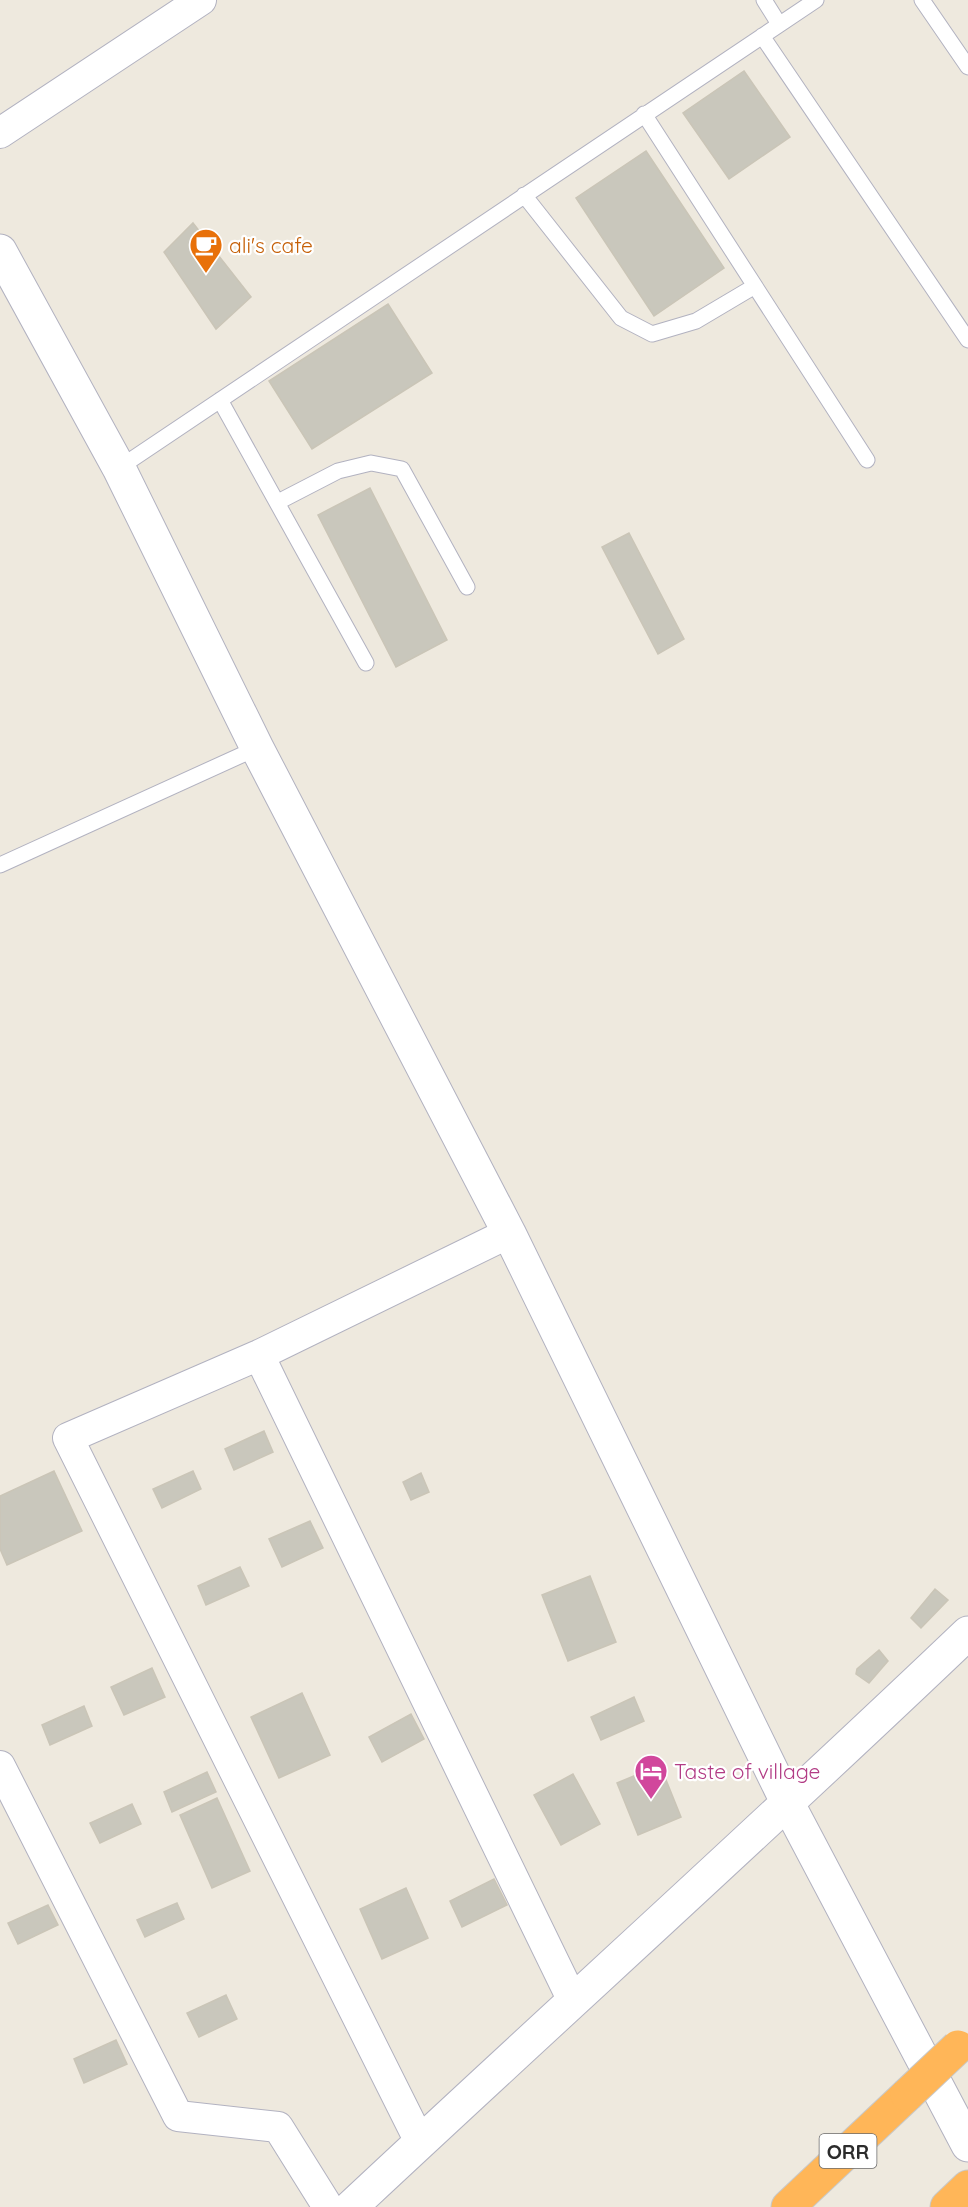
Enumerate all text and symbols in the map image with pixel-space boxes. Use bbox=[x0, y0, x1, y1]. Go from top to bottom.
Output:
cafe icon: ali's cafe bbox=[188, 227, 224, 274]
place label: ali's cafe bbox=[229, 232, 313, 258]
hotel icon: Taste of village bbox=[633, 1753, 669, 1800]
place label: Taste of village bbox=[674, 1758, 820, 1784]
road number: ORR bbox=[820, 2134, 876, 2168]

